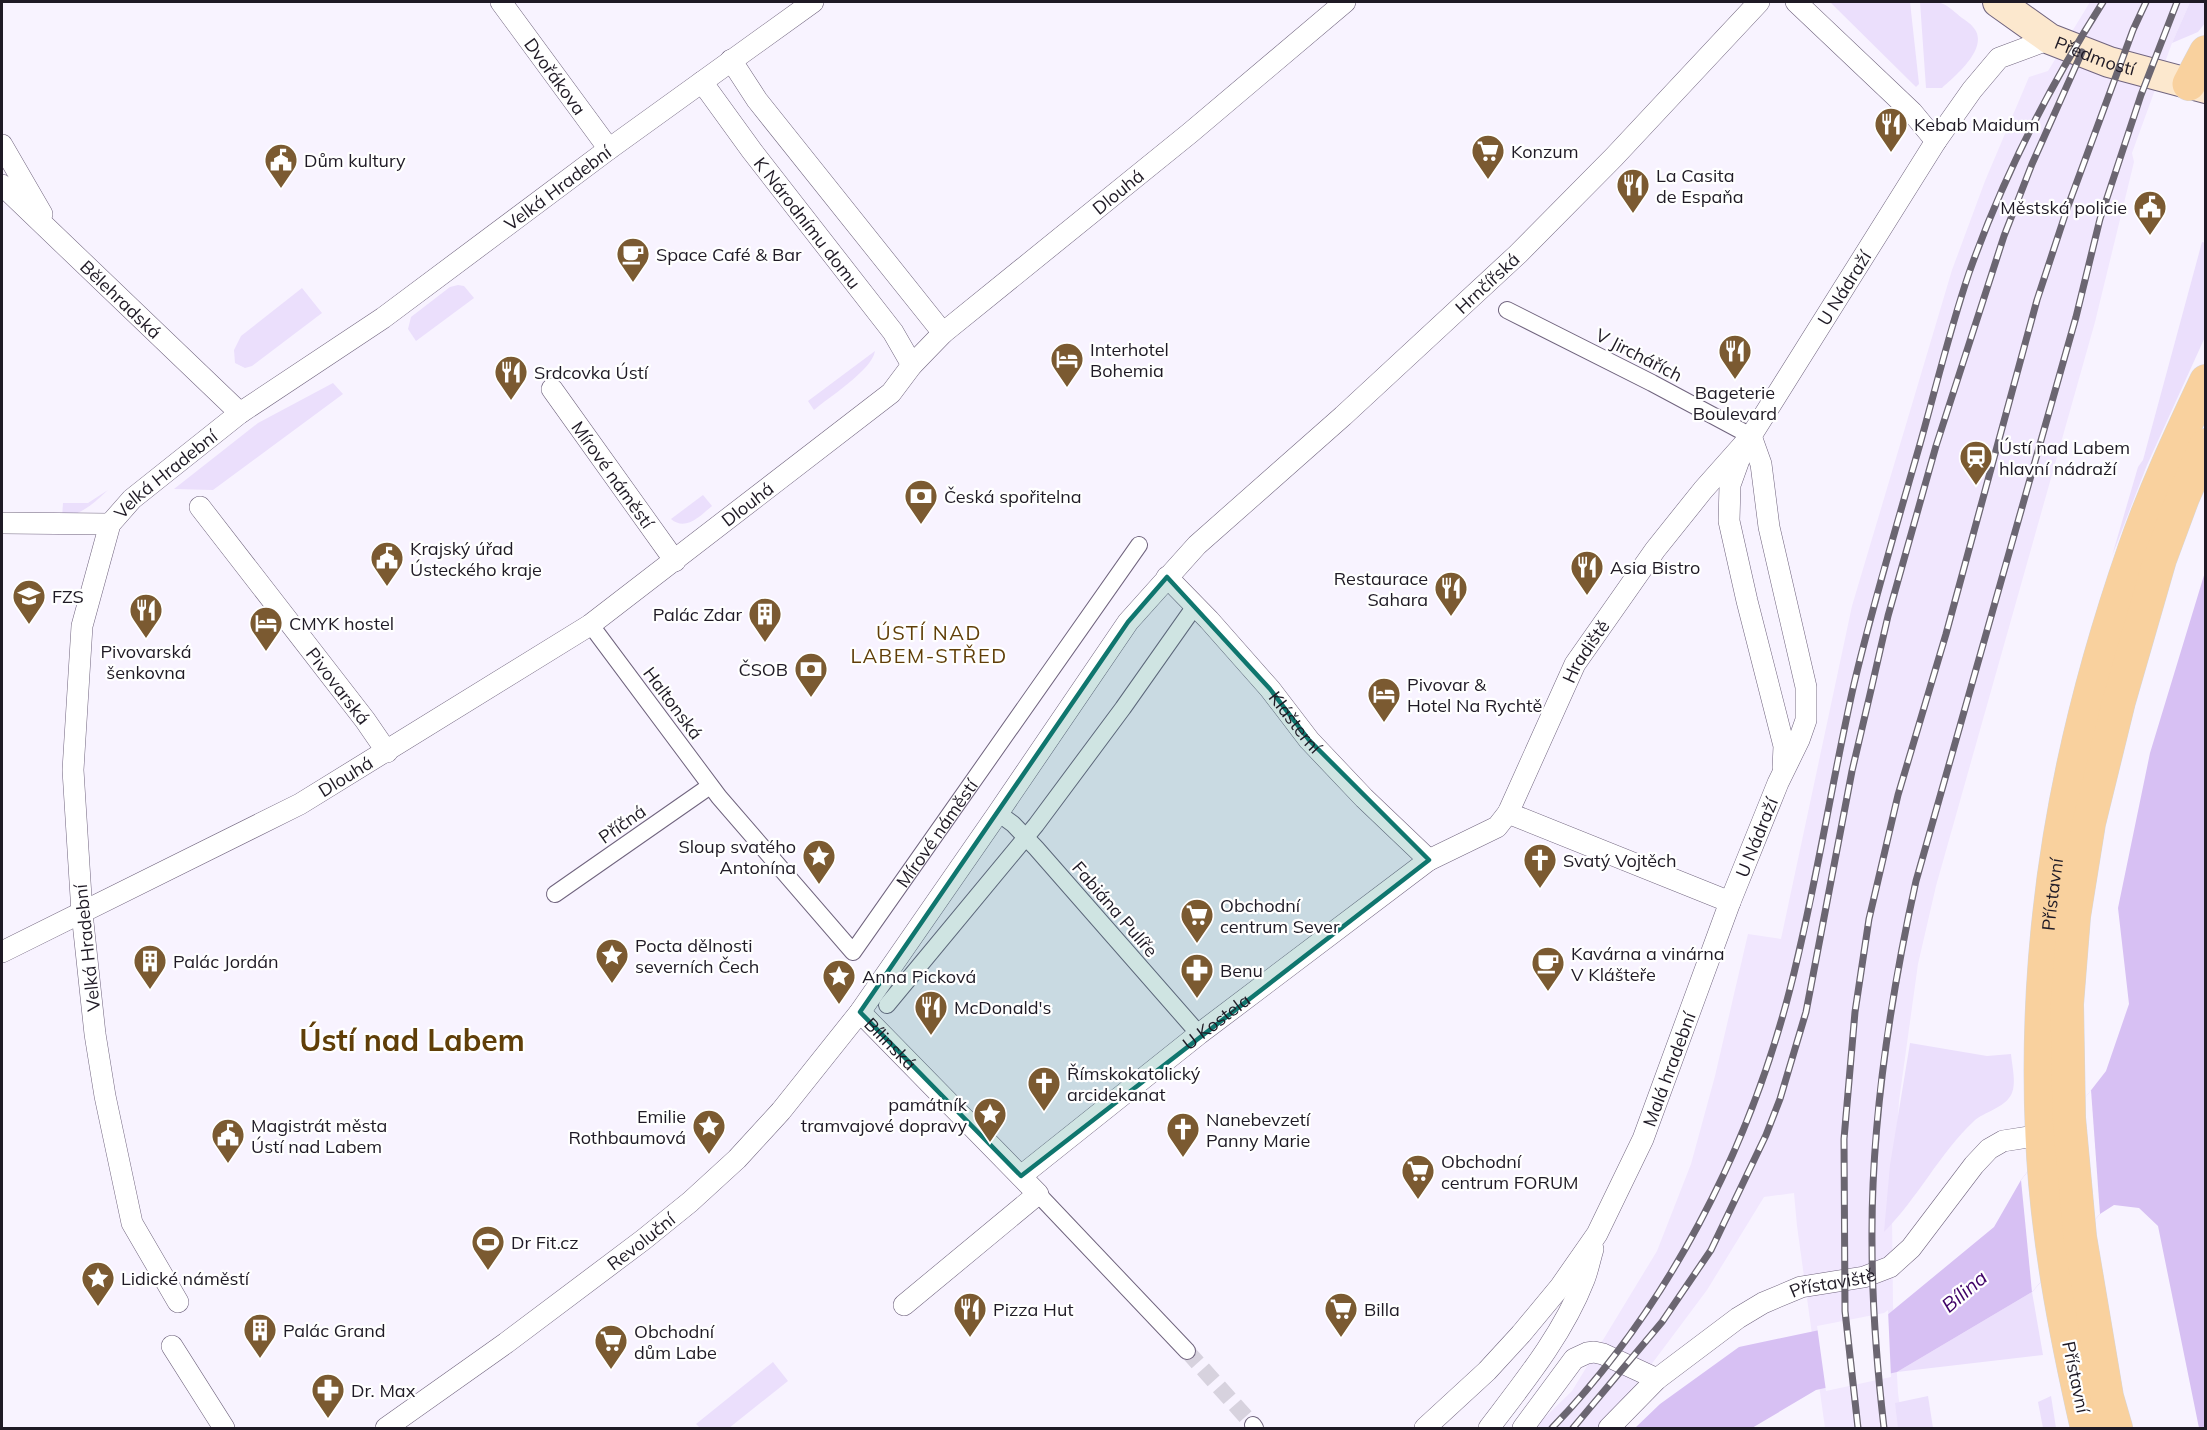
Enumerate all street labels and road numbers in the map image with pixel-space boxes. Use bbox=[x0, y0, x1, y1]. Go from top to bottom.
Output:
street label: Předmostí bbox=[2052, 31, 2140, 81]
street label: Dvořákova bbox=[520, 33, 591, 119]
street label: Velká Hradební bbox=[499, 139, 617, 235]
street label: K Národnímu domu bbox=[749, 152, 866, 293]
street label: Dlouhá bbox=[1087, 164, 1148, 219]
street label: U Nádraží bbox=[1812, 245, 1877, 329]
street label: Hrnčířská bbox=[1450, 247, 1524, 318]
street label: Bělehradská bbox=[76, 255, 167, 343]
street label: V Jirchářích bbox=[1592, 323, 1686, 387]
street label: Mírové náměstí bbox=[567, 416, 660, 534]
street label: Velká Hradební bbox=[109, 423, 223, 523]
street label: Dlouhá bbox=[717, 476, 778, 531]
street label: Hradiště bbox=[1557, 615, 1614, 686]
street label: Pivovarská bbox=[301, 643, 375, 729]
street label: Haltonská bbox=[638, 662, 708, 744]
street label: Klášterní bbox=[1264, 686, 1328, 759]
street label: Dlouhá bbox=[314, 751, 377, 802]
street label: Mírové náměstí bbox=[891, 773, 983, 892]
street label: U Nádraží bbox=[1730, 793, 1783, 880]
street label: Příčná bbox=[594, 799, 650, 849]
street label: Přístavní bbox=[2036, 855, 2068, 932]
street label: Fabiána Pulíře bbox=[1067, 856, 1163, 962]
street label: Velká Hradební bbox=[69, 882, 105, 1013]
street label: U Kostela bbox=[1177, 988, 1255, 1054]
street label: Malá hradební bbox=[1637, 1007, 1701, 1130]
street label: Bílinská bbox=[860, 1012, 922, 1075]
street label: Revoluční bbox=[602, 1206, 681, 1275]
street label: Přístaviště bbox=[1786, 1262, 1879, 1302]
street label: Přístavní bbox=[2057, 1339, 2095, 1417]

